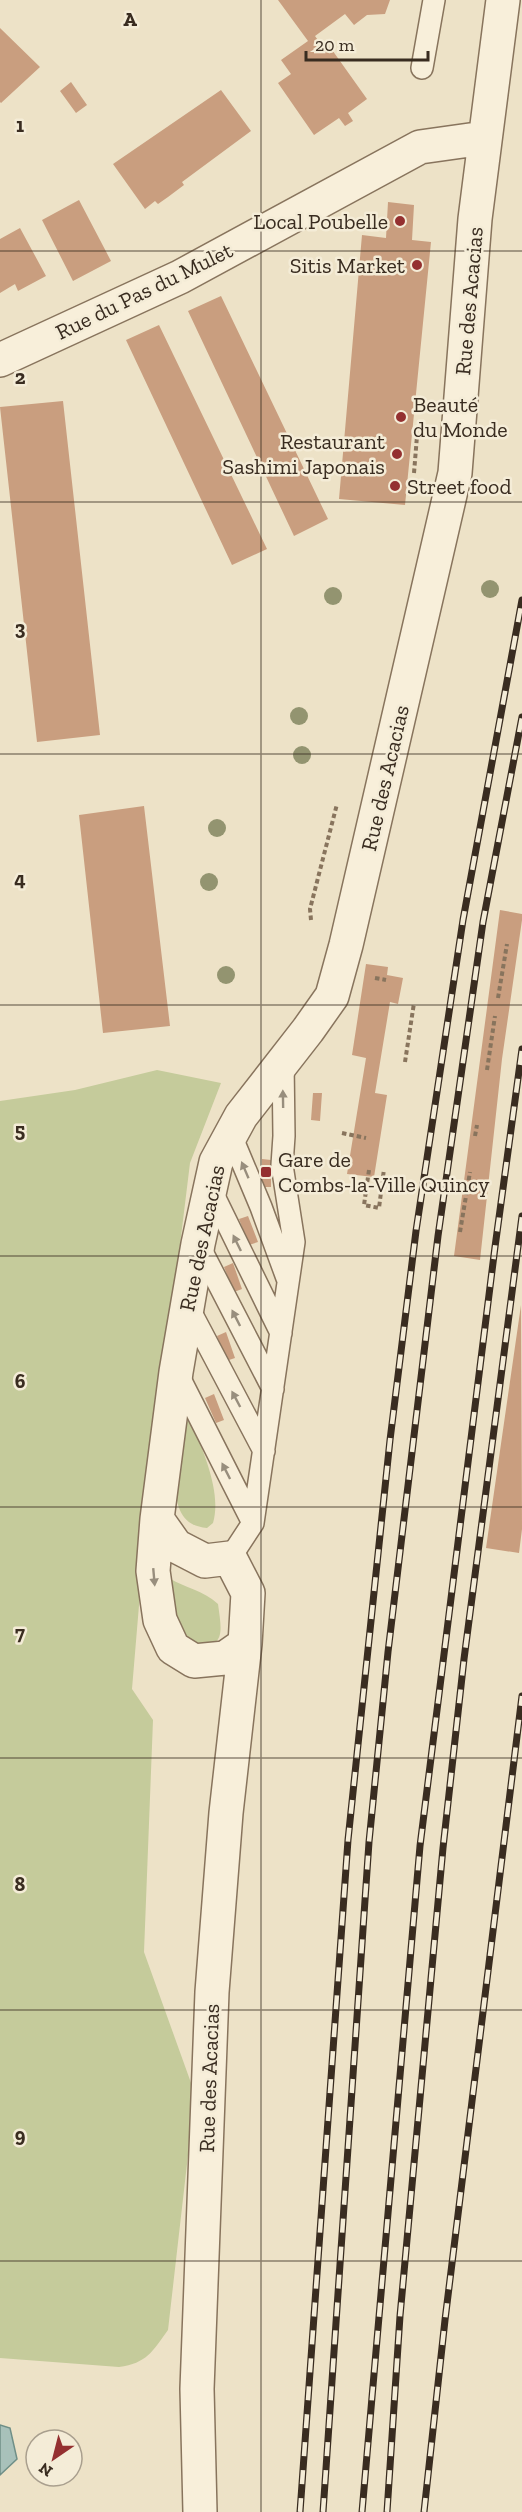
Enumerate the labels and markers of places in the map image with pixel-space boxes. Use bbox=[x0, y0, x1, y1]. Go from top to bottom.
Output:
place label: Local Poubelle bbox=[253, 208, 388, 235]
marker: Local Poubelle bbox=[393, 214, 407, 228]
place label: Sitis Market bbox=[290, 252, 406, 279]
marker: Sitis Market bbox=[410, 258, 424, 272]
place label: Beauté du Monde bbox=[413, 391, 508, 443]
marker: Beauté du Monde bbox=[394, 410, 408, 424]
place label: Restaurant Sashimi Japonais bbox=[222, 428, 386, 480]
marker: Restaurant Sashimi Japonais bbox=[390, 447, 404, 461]
place label: Street food bbox=[407, 473, 511, 500]
marker: Street food bbox=[388, 479, 402, 493]
place label: Gare de Combs-la-Ville Quincy bbox=[278, 1146, 490, 1198]
marker: Gare de Combs-la-Ville Quincy bbox=[259, 1165, 273, 1179]

